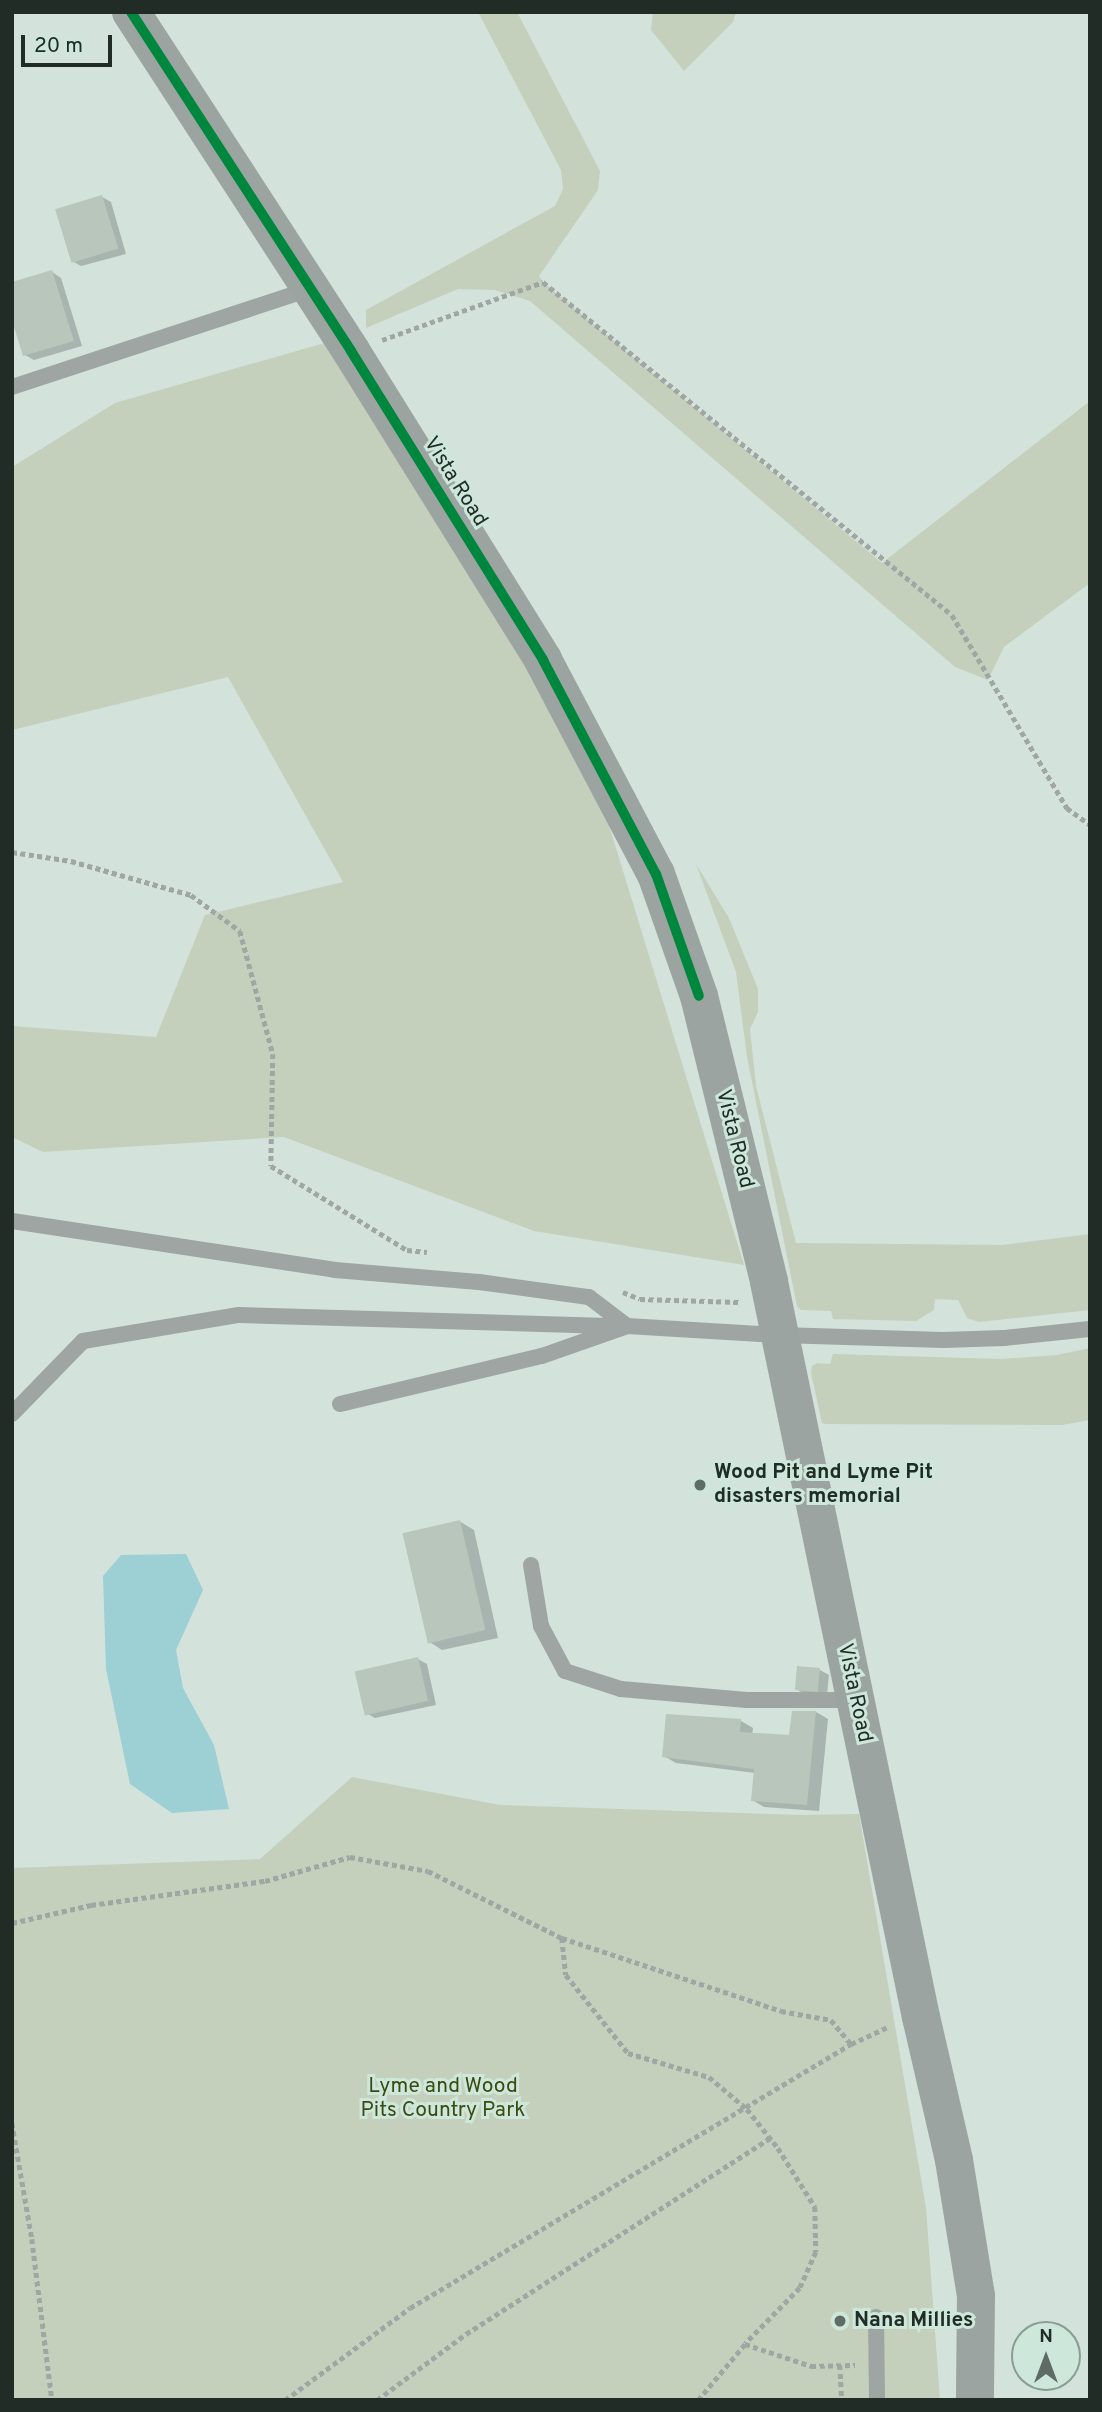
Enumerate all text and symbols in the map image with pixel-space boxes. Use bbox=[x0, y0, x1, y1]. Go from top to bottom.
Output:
scale bar bbox=[24, 21, 116, 65]
text: 20 m bbox=[34, 33, 83, 60]
street label: Vista Road bbox=[418, 433, 492, 531]
street label: Vista Road bbox=[710, 1087, 758, 1191]
place label: Wood Pit and Lyme Pit disasters memorial bbox=[714, 1460, 933, 1510]
marker: Wood Pit and Lyme Pit disasters memorial bbox=[692, 1477, 708, 1493]
street label: Vista Road bbox=[831, 1641, 877, 1745]
park label: Lyme and Wood Pits Country Park bbox=[361, 2074, 525, 2124]
place label: Nana Millies bbox=[854, 2308, 973, 2334]
marker: Nana Millies bbox=[832, 2313, 848, 2329]
north arrow bbox=[1011, 2321, 1081, 2391]
text: N bbox=[1039, 2325, 1053, 2349]

